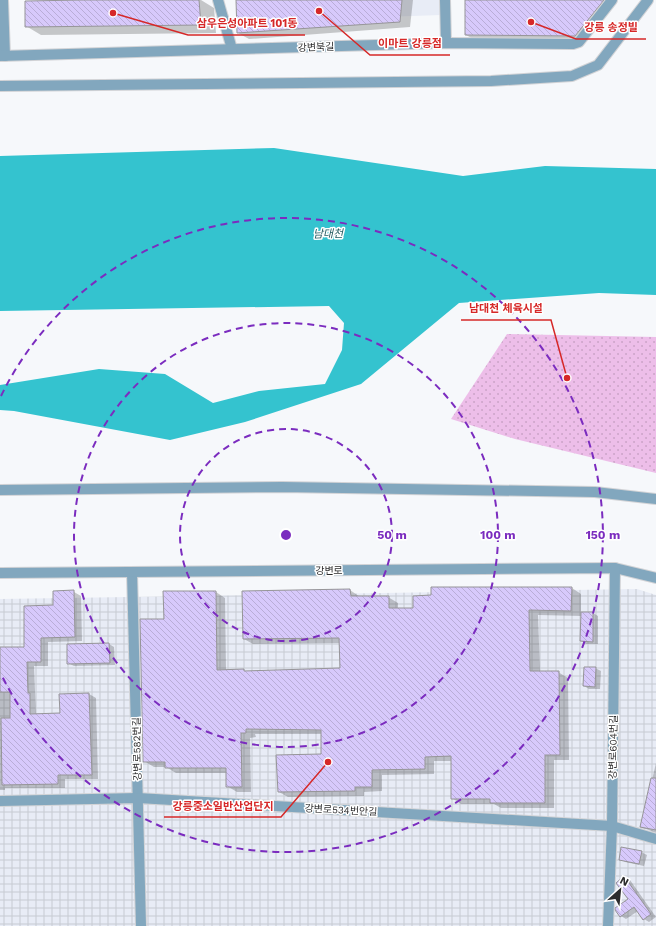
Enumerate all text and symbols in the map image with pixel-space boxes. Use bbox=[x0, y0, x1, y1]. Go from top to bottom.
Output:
callout: 삼우은성아파트 101동 bbox=[188, 12, 305, 35]
callout: 강릉 송정빌 bbox=[576, 16, 646, 39]
text: 삼우은성아파트 101동 bbox=[197, 17, 297, 30]
text: 강릉 송정빌 bbox=[584, 21, 638, 34]
callout: 이마트 강릉점 bbox=[370, 32, 450, 55]
text: 이마트 강릉점 bbox=[378, 37, 442, 50]
street label: 강변북길 bbox=[297, 41, 335, 53]
water label: 남대천 bbox=[313, 227, 345, 241]
callout: 남대천 체육시설 bbox=[461, 297, 551, 320]
text: 남대천 체육시설 bbox=[469, 302, 543, 315]
centre of rings bbox=[279, 528, 293, 542]
text: 50 m bbox=[377, 528, 407, 542]
text: 100 m bbox=[480, 528, 516, 542]
text: 150 m bbox=[586, 528, 620, 542]
street label: 강변로 bbox=[315, 565, 343, 576]
street label: 강변로604번길 bbox=[607, 715, 619, 779]
street label: 강변로582번길 bbox=[131, 717, 143, 781]
callout: 강릉중소일반산업단지 bbox=[164, 794, 281, 817]
text: 강릉중소일반산업단지 bbox=[172, 800, 274, 813]
street label: 강변로534번안길 bbox=[304, 803, 378, 817]
north arrow bbox=[600, 870, 640, 910]
text: N bbox=[618, 874, 631, 889]

